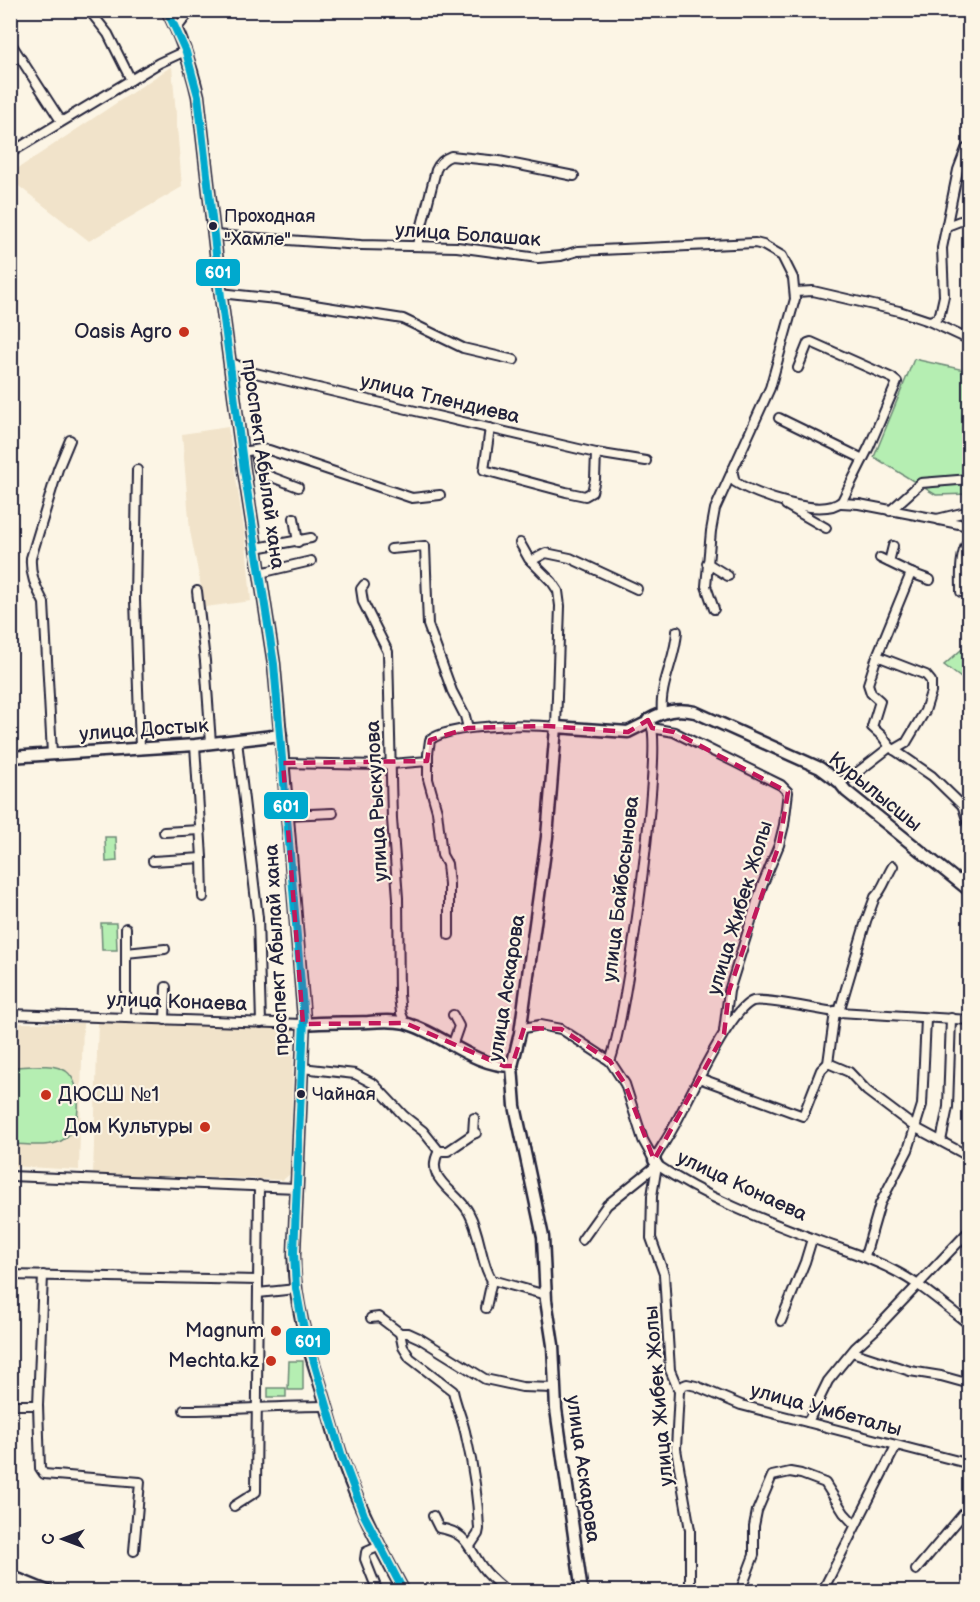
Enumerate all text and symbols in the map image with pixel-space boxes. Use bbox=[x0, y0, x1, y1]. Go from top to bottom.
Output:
place label: Проходная "Хамле" bbox=[224, 206, 315, 250]
street label: улица Болашак bbox=[394, 218, 542, 252]
marker: Проходная "Хамле" bbox=[207, 220, 219, 232]
line badge: 601 bbox=[195, 258, 241, 287]
text: 601 bbox=[205, 264, 231, 283]
place label: Oasis Agro bbox=[74, 320, 172, 344]
marker: Oasis Agro bbox=[177, 325, 191, 339]
street label: проспект Абылай хана bbox=[236, 357, 290, 571]
street label: улица Тлендиева bbox=[358, 369, 522, 429]
street label: улица Достык bbox=[79, 713, 210, 746]
street label: улица Рыскулова bbox=[361, 720, 393, 882]
street label: Курылысшы bbox=[823, 747, 927, 837]
line badge: 601 bbox=[263, 791, 309, 820]
street label: улица Байбосынова bbox=[598, 794, 644, 984]
text: 601 bbox=[273, 798, 299, 817]
street label: улица Жибек Жолы bbox=[702, 818, 778, 998]
street label: проспект Абылай хана bbox=[259, 843, 295, 1057]
street label: улица Аскарова bbox=[484, 912, 531, 1063]
street label: улица Конаева bbox=[106, 988, 248, 1016]
place label: ДЮСШ №1 bbox=[58, 1083, 159, 1107]
place label: Чайная bbox=[312, 1084, 376, 1105]
marker: ДЮСШ №1 bbox=[39, 1088, 53, 1102]
marker: Чайная bbox=[295, 1088, 307, 1100]
place label: Дом Культуры bbox=[64, 1115, 193, 1139]
marker: Дом Культуры bbox=[198, 1120, 212, 1134]
street label: улица Конаева bbox=[673, 1145, 811, 1227]
street label: улица Жибек Жолы bbox=[639, 1305, 679, 1487]
place label: Magnum bbox=[185, 1319, 264, 1343]
marker: Magnum bbox=[269, 1324, 283, 1338]
line badge: 601 bbox=[285, 1327, 331, 1356]
text: 601 bbox=[295, 1333, 321, 1352]
place label: Mechta.kz bbox=[168, 1349, 259, 1373]
marker: Mechta.kz bbox=[264, 1354, 278, 1368]
street label: улица Умбеталы bbox=[748, 1378, 904, 1442]
street label: улица Аскарова bbox=[561, 1394, 605, 1545]
north arrow bbox=[33, 1509, 93, 1569]
text: С bbox=[40, 1533, 59, 1545]

